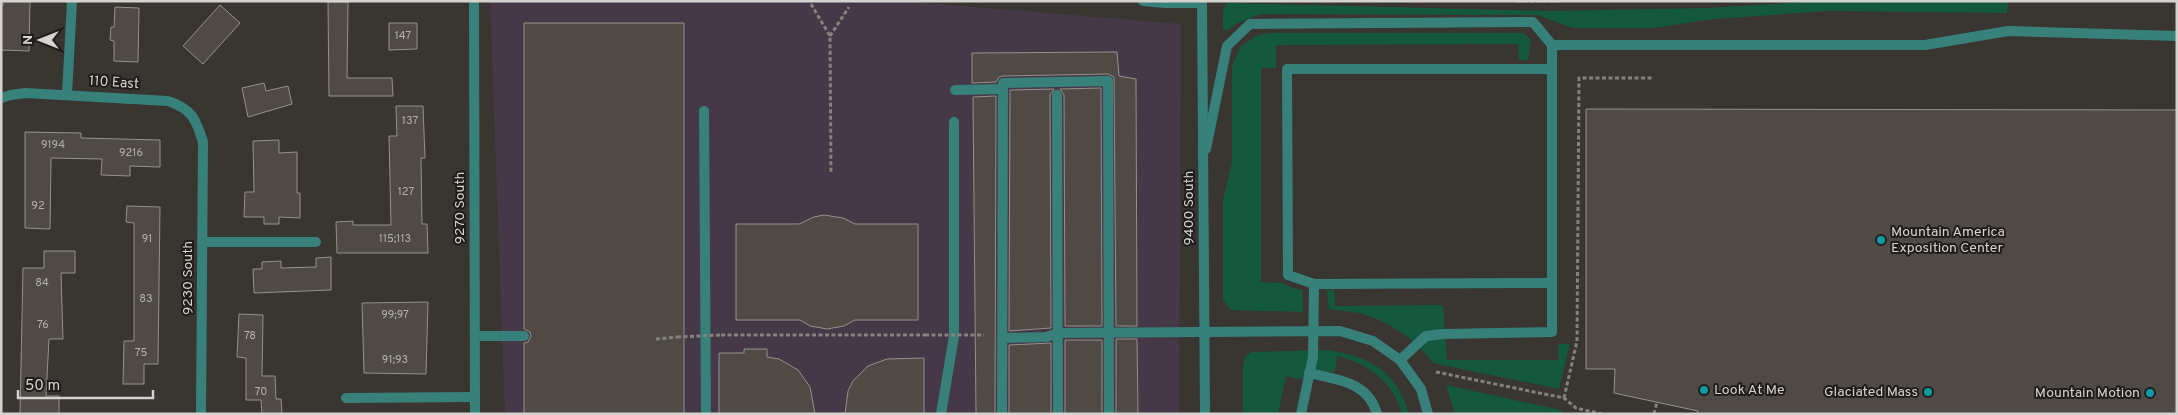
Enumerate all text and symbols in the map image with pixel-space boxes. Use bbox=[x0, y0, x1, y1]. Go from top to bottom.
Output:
north arrow bbox=[15, 15, 65, 65]
house number: 147 bbox=[395, 29, 411, 43]
text: N bbox=[20, 35, 37, 45]
street label: 110 East bbox=[88, 73, 140, 93]
house number: 137 bbox=[402, 114, 418, 128]
house number: 9194 bbox=[41, 138, 65, 152]
house number: 9216 bbox=[119, 146, 143, 160]
street label: 9400 South bbox=[1181, 171, 1198, 245]
street label: 9270 South bbox=[452, 172, 469, 244]
house number: 127 bbox=[398, 185, 414, 199]
house number: 92 bbox=[31, 199, 45, 213]
place label: Mountain America Exposition Center bbox=[1891, 224, 2005, 257]
house number: 91 bbox=[142, 232, 152, 246]
house number: 115;113 bbox=[379, 232, 411, 246]
marker: Mountain America Exposition Center bbox=[1875, 234, 1887, 246]
street label: 9230 South bbox=[180, 241, 197, 315]
house number: 84 bbox=[35, 276, 49, 290]
house number: 83 bbox=[139, 292, 153, 306]
house number: 99;97 bbox=[381, 308, 409, 322]
house number: 76 bbox=[37, 318, 49, 332]
house number: 78 bbox=[244, 329, 256, 343]
house number: 75 bbox=[135, 346, 147, 360]
house number: 91;93 bbox=[382, 353, 408, 367]
scale bar bbox=[18, 368, 152, 400]
text: 50 m bbox=[25, 377, 60, 396]
place label: Look At Me bbox=[1714, 382, 1785, 399]
marker: Look At Me bbox=[1698, 384, 1710, 396]
place label: Glaciated Mass bbox=[1824, 384, 1918, 401]
house number: 70 bbox=[255, 385, 267, 399]
place label: Mountain Motion bbox=[2035, 385, 2140, 402]
marker: Glaciated Mass bbox=[1922, 386, 1934, 398]
marker: Mountain Motion bbox=[2144, 387, 2156, 399]

